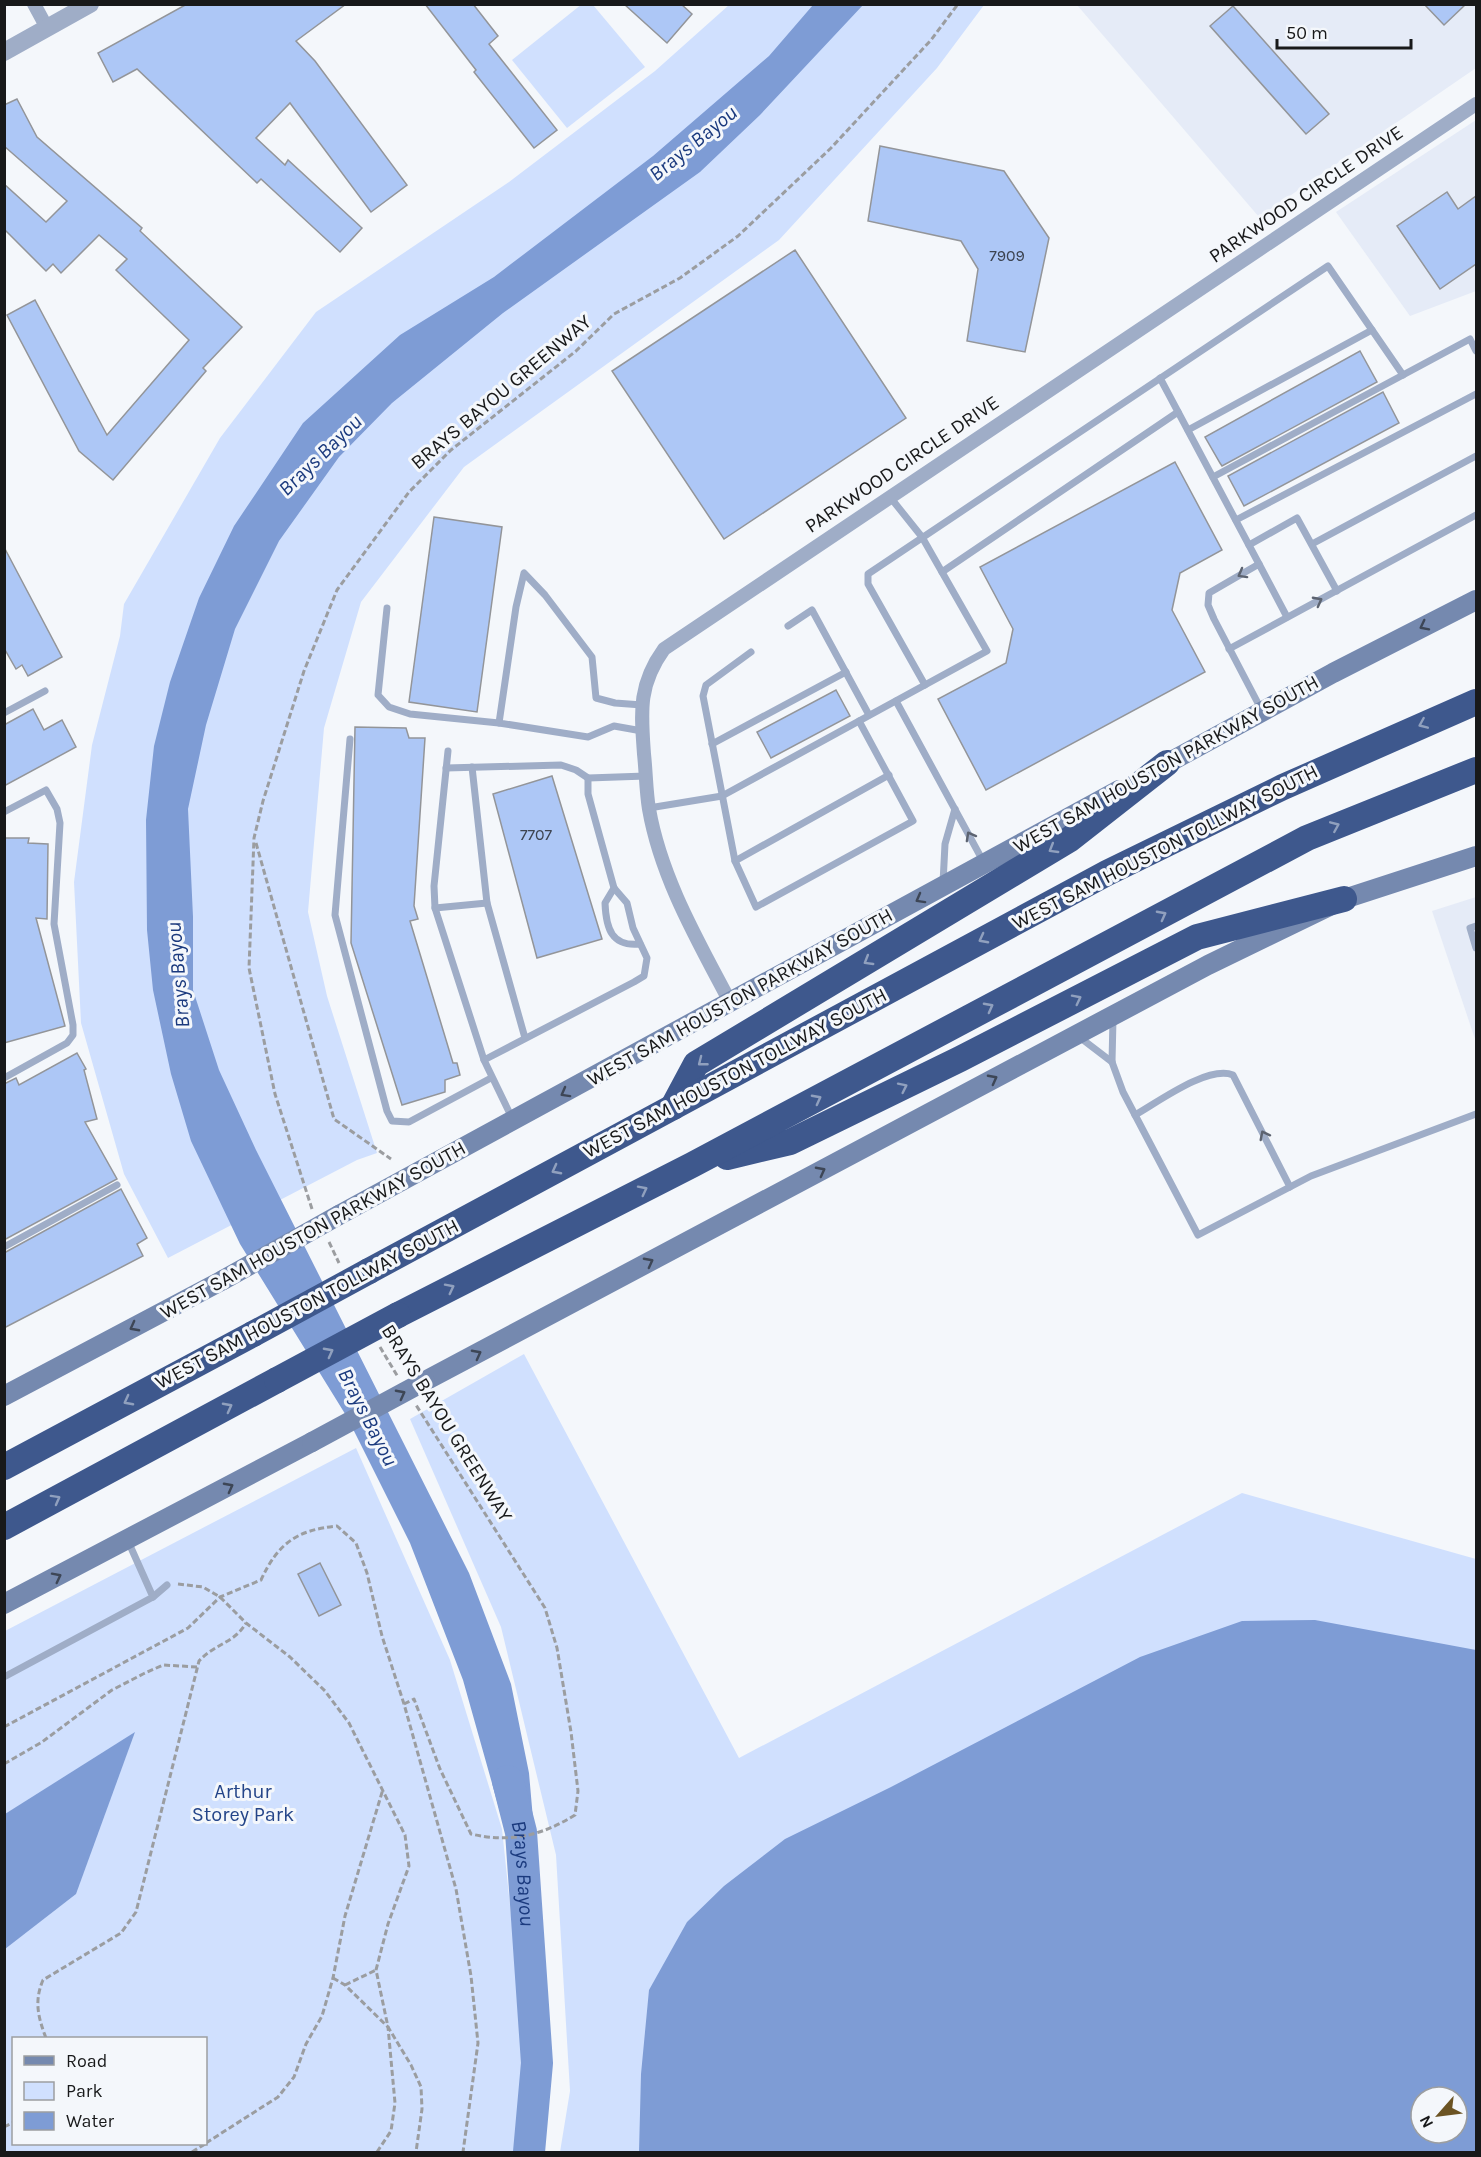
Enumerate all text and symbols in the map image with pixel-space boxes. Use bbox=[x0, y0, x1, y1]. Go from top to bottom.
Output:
scale bar bbox=[1277, 12, 1410, 50]
text: 50 m bbox=[1286, 22, 1328, 44]
water label: Brays Bayou bbox=[644, 100, 742, 186]
street label: PARKWOOD CIRCLE DRIVE bbox=[1205, 120, 1407, 268]
house number: 7909 bbox=[989, 246, 1025, 265]
street label: BRAYS BAYOU GREENWAY bbox=[406, 310, 596, 474]
street label: PARKWOOD CIRCLE DRIVE bbox=[801, 390, 1003, 538]
water label: Brays Bayou bbox=[273, 409, 367, 501]
one-way arrow bbox=[1238, 567, 1248, 578]
one-way arrow bbox=[1311, 597, 1322, 608]
one-way arrow bbox=[1420, 619, 1430, 630]
street label: WEST SAM HOUSTON PARKWAY SOUTH bbox=[1009, 670, 1323, 858]
one-way arrow bbox=[1418, 717, 1429, 729]
street label: WEST SAM HOUSTON TOLLWAY SOUTH bbox=[1008, 760, 1322, 934]
one-way arrow bbox=[1328, 821, 1339, 833]
house number: 7707 bbox=[520, 825, 552, 844]
one-way arrow bbox=[966, 832, 977, 843]
one-way arrow bbox=[1049, 841, 1059, 853]
one-way arrow bbox=[916, 892, 926, 903]
street label: WEST SAM HOUSTON PARKWAY SOUTH bbox=[583, 903, 897, 1091]
one-way arrow bbox=[1155, 911, 1166, 922]
water label: Brays Bayou bbox=[161, 921, 195, 1029]
one-way arrow bbox=[979, 932, 990, 943]
one-way arrow bbox=[864, 954, 874, 965]
street label: WEST SAM HOUSTON TOLLWAY SOUTH bbox=[579, 983, 891, 1163]
one-way arrow bbox=[1070, 995, 1081, 1006]
one-way arrow bbox=[983, 1003, 994, 1014]
one-way arrow bbox=[698, 1055, 709, 1066]
one-way arrow bbox=[987, 1075, 998, 1086]
one-way arrow bbox=[896, 1082, 907, 1094]
one-way arrow bbox=[560, 1086, 571, 1097]
one-way arrow bbox=[811, 1094, 822, 1106]
one-way arrow bbox=[1259, 1130, 1271, 1141]
street label: WEST SAM HOUSTON PARKWAY SOUTH bbox=[156, 1136, 470, 1324]
one-way arrow bbox=[552, 1163, 563, 1174]
one-way arrow bbox=[815, 1167, 825, 1178]
one-way arrow bbox=[636, 1186, 647, 1198]
street label: WEST SAM HOUSTON TOLLWAY SOUTH bbox=[151, 1214, 463, 1394]
one-way arrow bbox=[643, 1258, 653, 1269]
one-way arrow bbox=[444, 1284, 455, 1295]
one-way arrow bbox=[130, 1320, 140, 1331]
street label: BRAYS BAYOU GREENWAY bbox=[377, 1320, 517, 1526]
one-way arrow bbox=[322, 1348, 333, 1359]
one-way arrow bbox=[471, 1350, 481, 1361]
water label: Brays Bayou bbox=[333, 1364, 403, 1470]
one-way arrow bbox=[395, 1390, 405, 1401]
one-way arrow bbox=[123, 1394, 134, 1405]
one-way arrow bbox=[221, 1403, 232, 1414]
one-way arrow bbox=[223, 1483, 233, 1494]
one-way arrow bbox=[50, 1495, 60, 1506]
one-way arrow bbox=[50, 1573, 61, 1585]
park label: Arthur Storey Park bbox=[192, 1780, 294, 1826]
water label: Brays Bayou bbox=[506, 1818, 540, 1927]
legend bbox=[12, 2037, 207, 2145]
text: Road bbox=[66, 2050, 107, 2072]
text: Park bbox=[66, 2080, 103, 2102]
north arrow bbox=[1409, 2085, 1469, 2145]
text: Water bbox=[66, 2110, 114, 2132]
text: N bbox=[1415, 2112, 1437, 2131]

